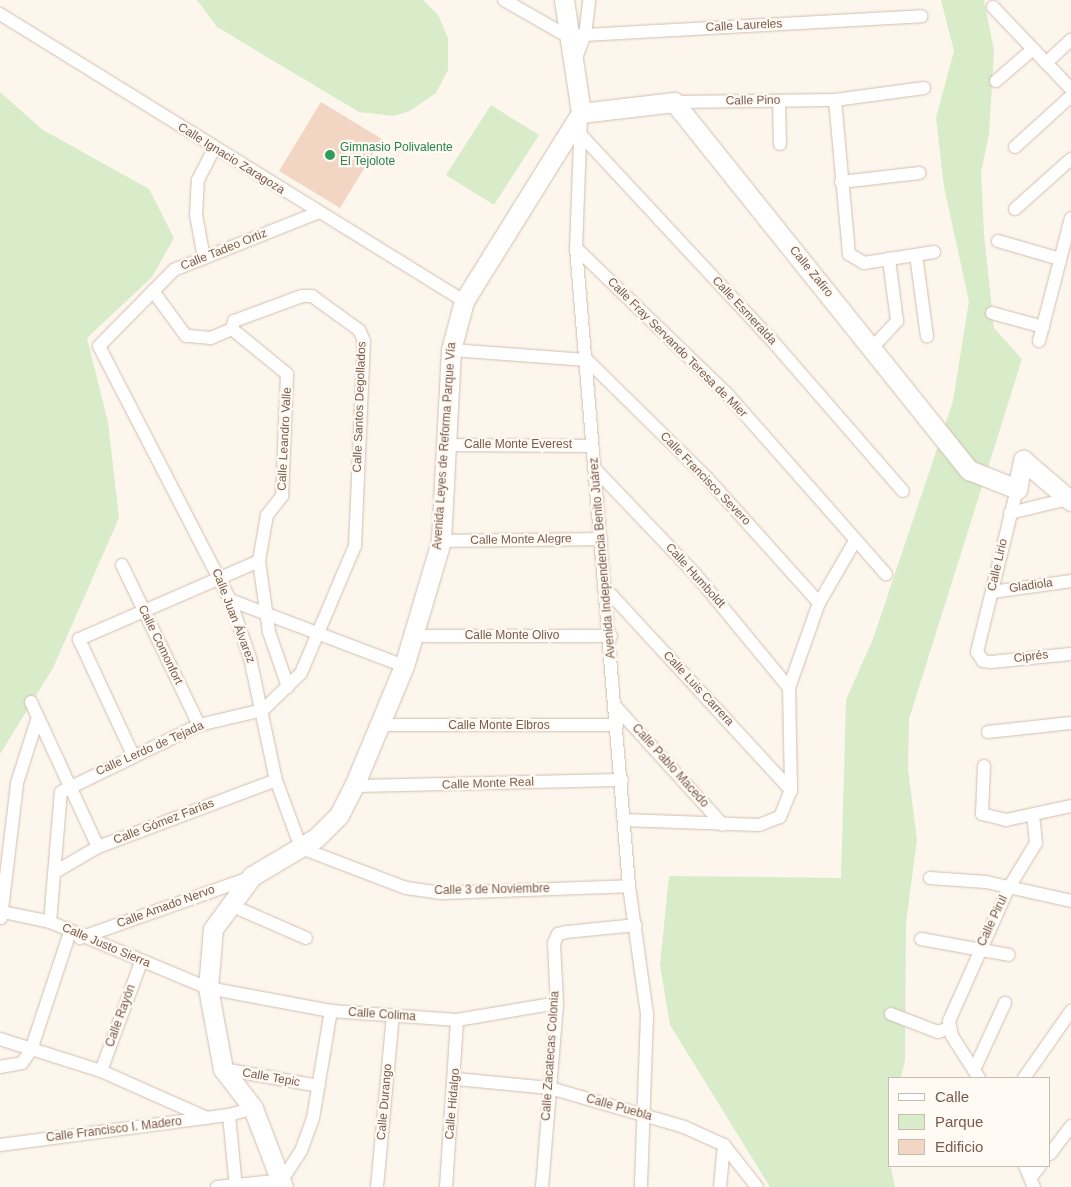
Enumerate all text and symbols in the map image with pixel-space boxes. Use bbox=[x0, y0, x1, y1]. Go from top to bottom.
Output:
street label: Calle Laureles bbox=[705, 17, 783, 35]
street label: Calle Pino bbox=[726, 93, 780, 109]
street label: Calle Ignacio Zaragoza bbox=[175, 120, 287, 198]
place label: Gimnasio Polivalente El Tejolote bbox=[340, 141, 453, 169]
marker: Gimnasio Polivalente El Tejolote bbox=[324, 149, 336, 161]
street label: Calle Tadeo Ortiz bbox=[179, 226, 269, 274]
street label: Calle Zafiro bbox=[786, 244, 836, 300]
street label: Calle Esmeralda bbox=[709, 274, 779, 348]
street label: Calle Fray Servando Teresa de Mier bbox=[604, 275, 750, 421]
street label: Calle Santos Degollados bbox=[351, 341, 369, 473]
street label: Avenida Leyes de Reforma Parque Vía bbox=[431, 342, 459, 550]
street label: Calle Leandro Valle bbox=[275, 387, 295, 491]
street label: Calle Francisco Severo bbox=[657, 429, 753, 529]
street label: Calle Monte Everest bbox=[464, 438, 572, 452]
street label: Avenida Independencia Benito Juárez bbox=[587, 457, 619, 659]
street label: Calle Monte Alegre bbox=[470, 532, 572, 548]
street label: Calle Lirio bbox=[985, 537, 1011, 593]
street label: Calle Humboldt bbox=[662, 541, 728, 611]
street label: Calle Juan Álvarez bbox=[208, 567, 258, 665]
street label: Gladiola bbox=[1008, 576, 1054, 596]
street label: Calle Comonfort bbox=[135, 603, 185, 687]
street label: Calle Monte Olivo bbox=[465, 629, 559, 643]
street label: Ciprés bbox=[1013, 648, 1049, 666]
street label: Calle Luis Carrera bbox=[660, 649, 736, 729]
street label: Calle Lerdo de Tejada bbox=[94, 719, 206, 779]
street label: Calle Monte Elbros bbox=[448, 719, 550, 733]
street label: Calle Pablo Macedo bbox=[629, 721, 711, 811]
street label: Calle Monte Real bbox=[442, 775, 534, 793]
street label: Calle Gómez Farías bbox=[112, 796, 216, 848]
street label: Calle Amado Nervo bbox=[115, 882, 217, 932]
street label: Calle 3 de Noviembre bbox=[434, 882, 550, 898]
street label: Calle Pirul bbox=[975, 893, 1011, 949]
street label: Calle Justo Sierra bbox=[60, 921, 152, 971]
street label: Calle Rayón bbox=[103, 983, 139, 1049]
street label: Calle Zacatecas Colonia bbox=[539, 991, 563, 1121]
street label: Calle Colima bbox=[348, 1005, 416, 1025]
street label: Calle Durango bbox=[374, 1063, 396, 1141]
street label: Calle Tepic bbox=[241, 1066, 301, 1090]
street label: Calle Hidalgo bbox=[443, 1068, 463, 1140]
legend bbox=[888, 1077, 1051, 1167]
text: Calle bbox=[935, 1088, 969, 1105]
street label: Calle Puebla bbox=[584, 1092, 654, 1124]
text: Parque bbox=[935, 1113, 983, 1130]
street label: Calle Francisco I. Madero bbox=[45, 1115, 183, 1145]
text: Edificio bbox=[935, 1138, 983, 1155]

